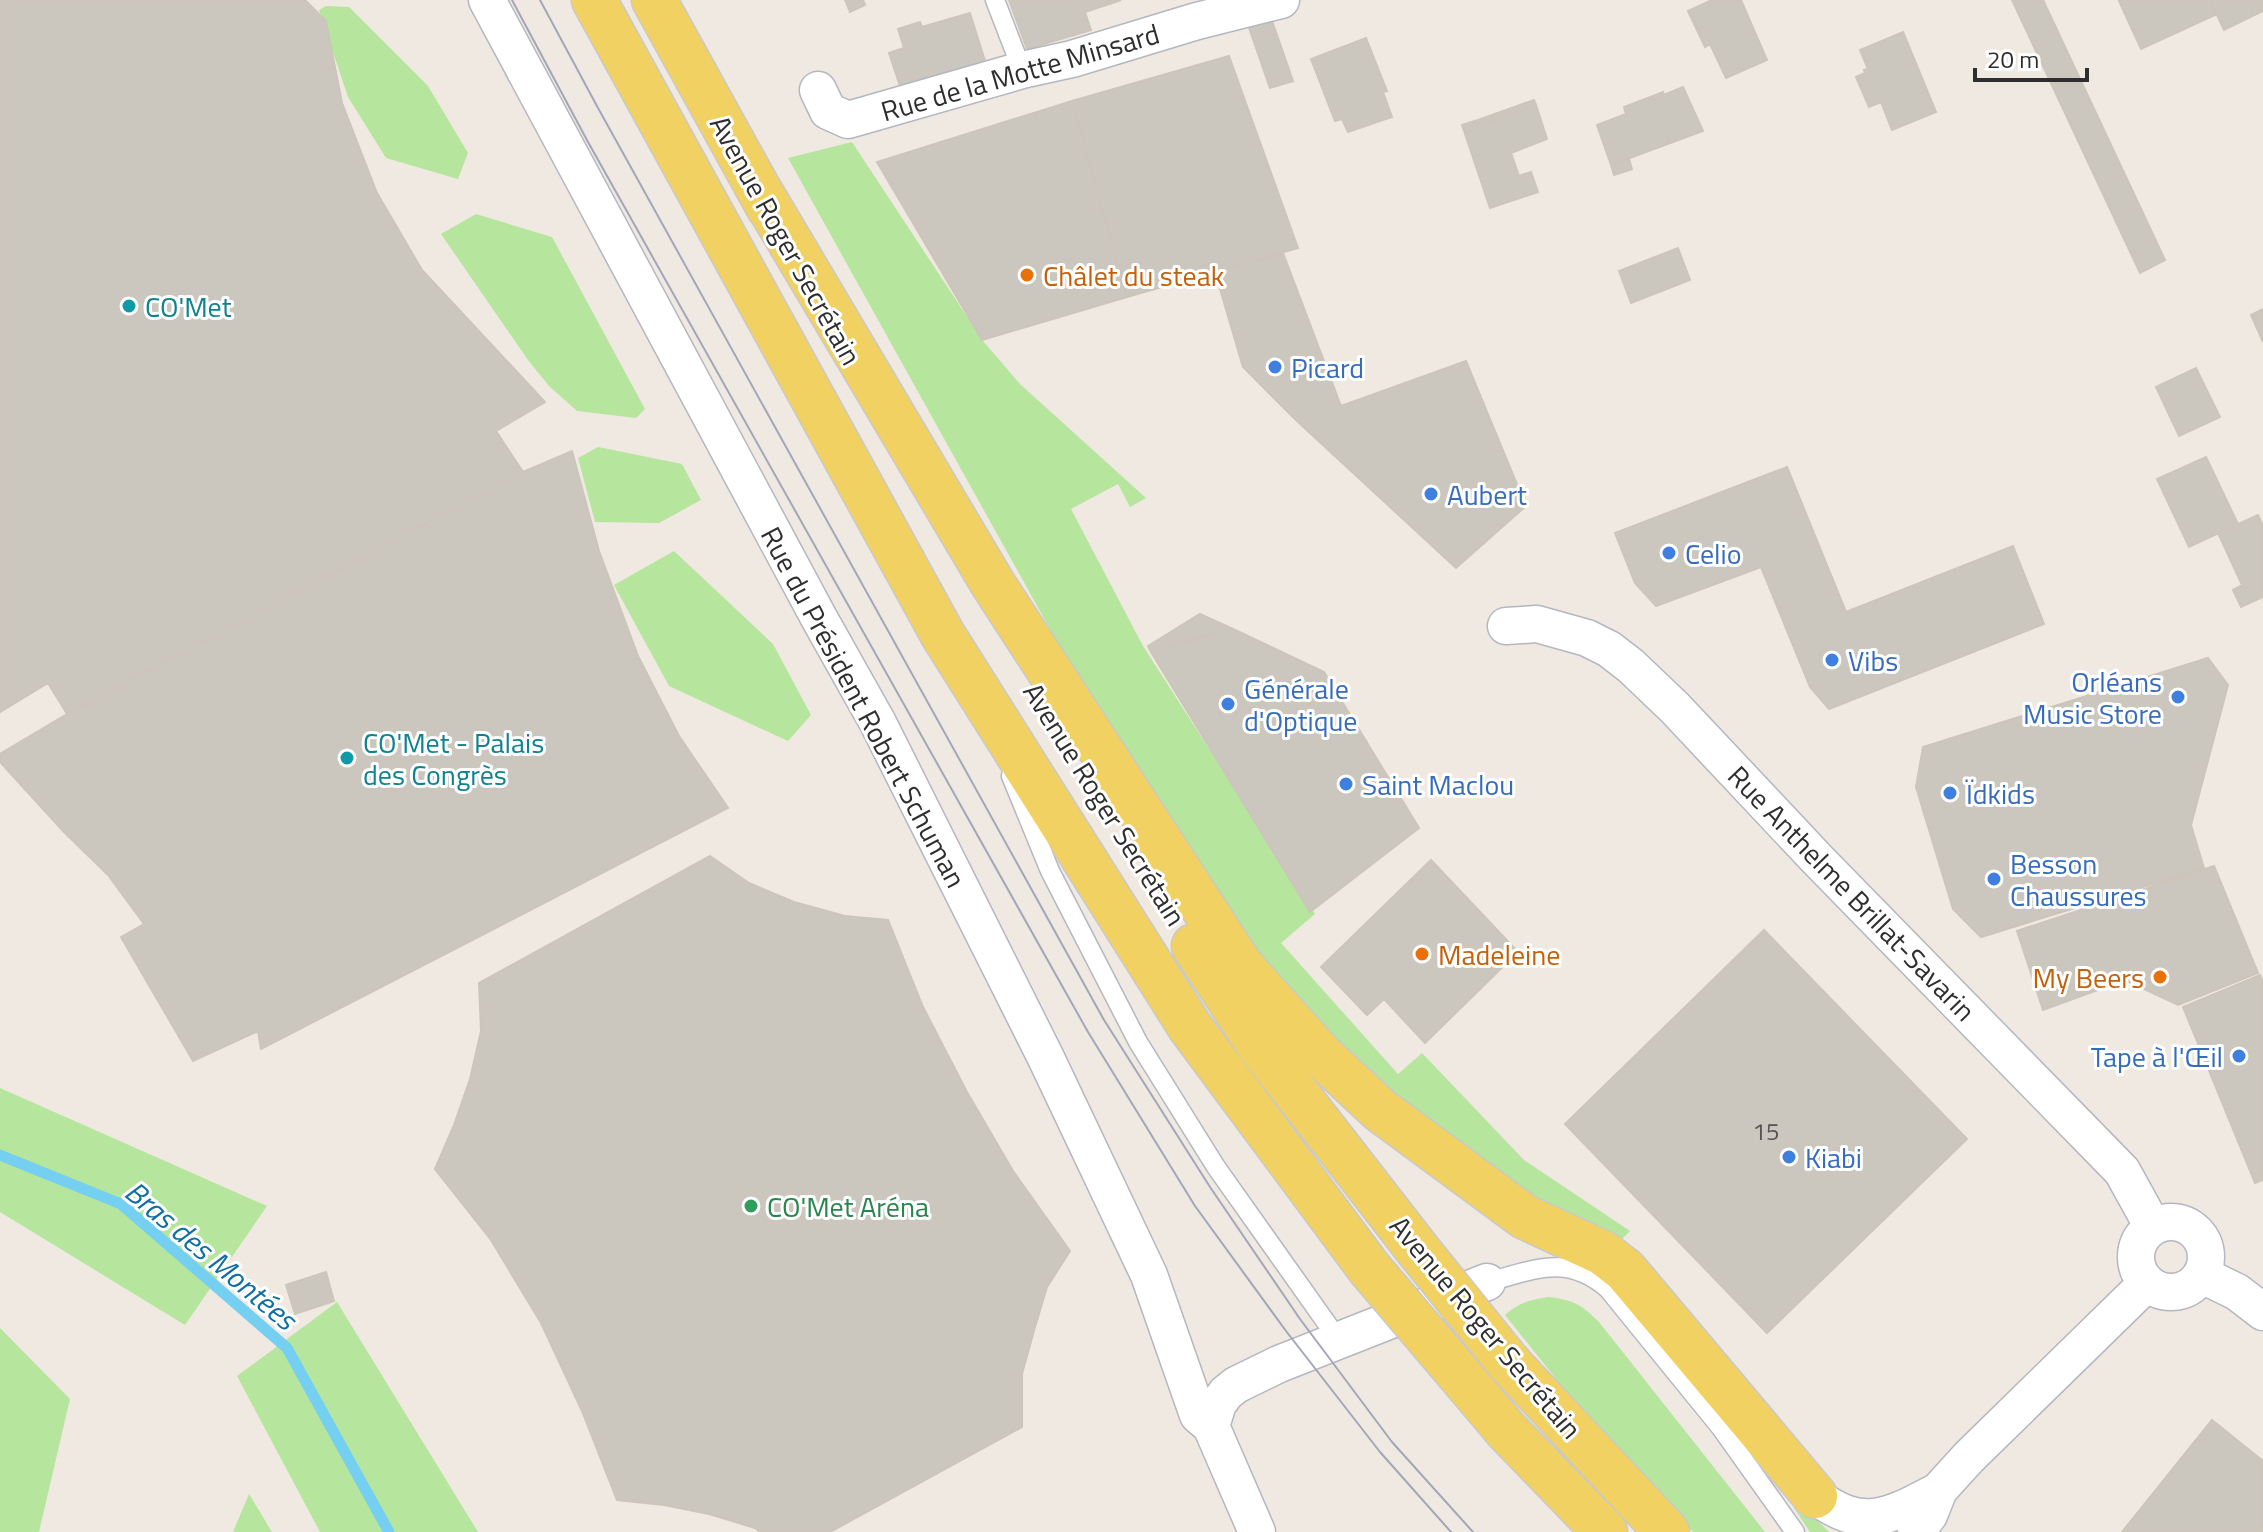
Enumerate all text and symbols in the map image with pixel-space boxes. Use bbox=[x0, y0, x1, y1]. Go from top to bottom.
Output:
street label: Rue de la Motte Minsard bbox=[876, 12, 1164, 132]
scale bar bbox=[1975, 32, 2087, 82]
text: 20 m bbox=[1987, 41, 2039, 77]
street label: Avenue Roger Secrétain bbox=[699, 107, 873, 373]
place label: Châlet du steak bbox=[1043, 254, 1224, 297]
marker: Châlet du steak bbox=[1018, 266, 1036, 284]
place label: CO'Met bbox=[145, 285, 232, 328]
marker: CO'Met bbox=[120, 297, 138, 315]
place label: Picard bbox=[1291, 346, 1364, 389]
marker: Picard bbox=[1266, 358, 1284, 376]
place label: Aubert bbox=[1447, 473, 1527, 516]
marker: Aubert bbox=[1422, 485, 1440, 503]
street label: Rue du Président Robert Schuman bbox=[750, 519, 978, 895]
place label: Celio bbox=[1685, 532, 1741, 575]
marker: Celio bbox=[1660, 544, 1678, 562]
place label: Vibs bbox=[1848, 639, 1898, 682]
marker: Vibs bbox=[1823, 651, 1841, 669]
place label: Orléans Music Store bbox=[2023, 660, 2162, 735]
place label: Générale d'Optique bbox=[1244, 667, 1358, 742]
street label: Avenue Roger Secrétain bbox=[1013, 674, 1197, 934]
marker: Orléans Music Store bbox=[2169, 688, 2187, 706]
marker: Générale d'Optique bbox=[1219, 695, 1237, 713]
place label: CO'Met - Palais des Congrès bbox=[363, 721, 544, 796]
marker: CO'Met - Palais des Congrès bbox=[338, 749, 356, 767]
street label: Rue Anthelme Brillat-Savarin bbox=[1718, 755, 1986, 1031]
place label: Saint Maclou bbox=[1362, 763, 1514, 806]
place label: Ïdkids bbox=[1965, 772, 2035, 815]
marker: Saint Maclou bbox=[1337, 775, 1355, 793]
marker: Ïdkids bbox=[1941, 784, 1959, 802]
place label: Besson Chaussures bbox=[2010, 842, 2147, 917]
marker: Besson Chaussures bbox=[1985, 870, 2003, 888]
place label: Madeleine bbox=[1438, 933, 1560, 976]
marker: Madeleine bbox=[1413, 945, 1431, 963]
place label: My Beers bbox=[2033, 956, 2144, 999]
marker: My Beers bbox=[2151, 968, 2169, 986]
place label: Tape à l'Œil bbox=[2091, 1035, 2223, 1078]
marker: Tape à l'Œil bbox=[2230, 1047, 2248, 1065]
house number: 15 bbox=[1753, 1113, 1779, 1149]
place label: Kiabi bbox=[1805, 1136, 1862, 1179]
marker: Kiabi bbox=[1780, 1148, 1798, 1166]
water label: Bras des Montées bbox=[115, 1169, 309, 1342]
place label: CO'Met Aréna bbox=[767, 1185, 929, 1228]
marker: CO'Met Aréna bbox=[742, 1197, 760, 1215]
street label: Avenue Roger Secrétain bbox=[1380, 1206, 1592, 1448]

